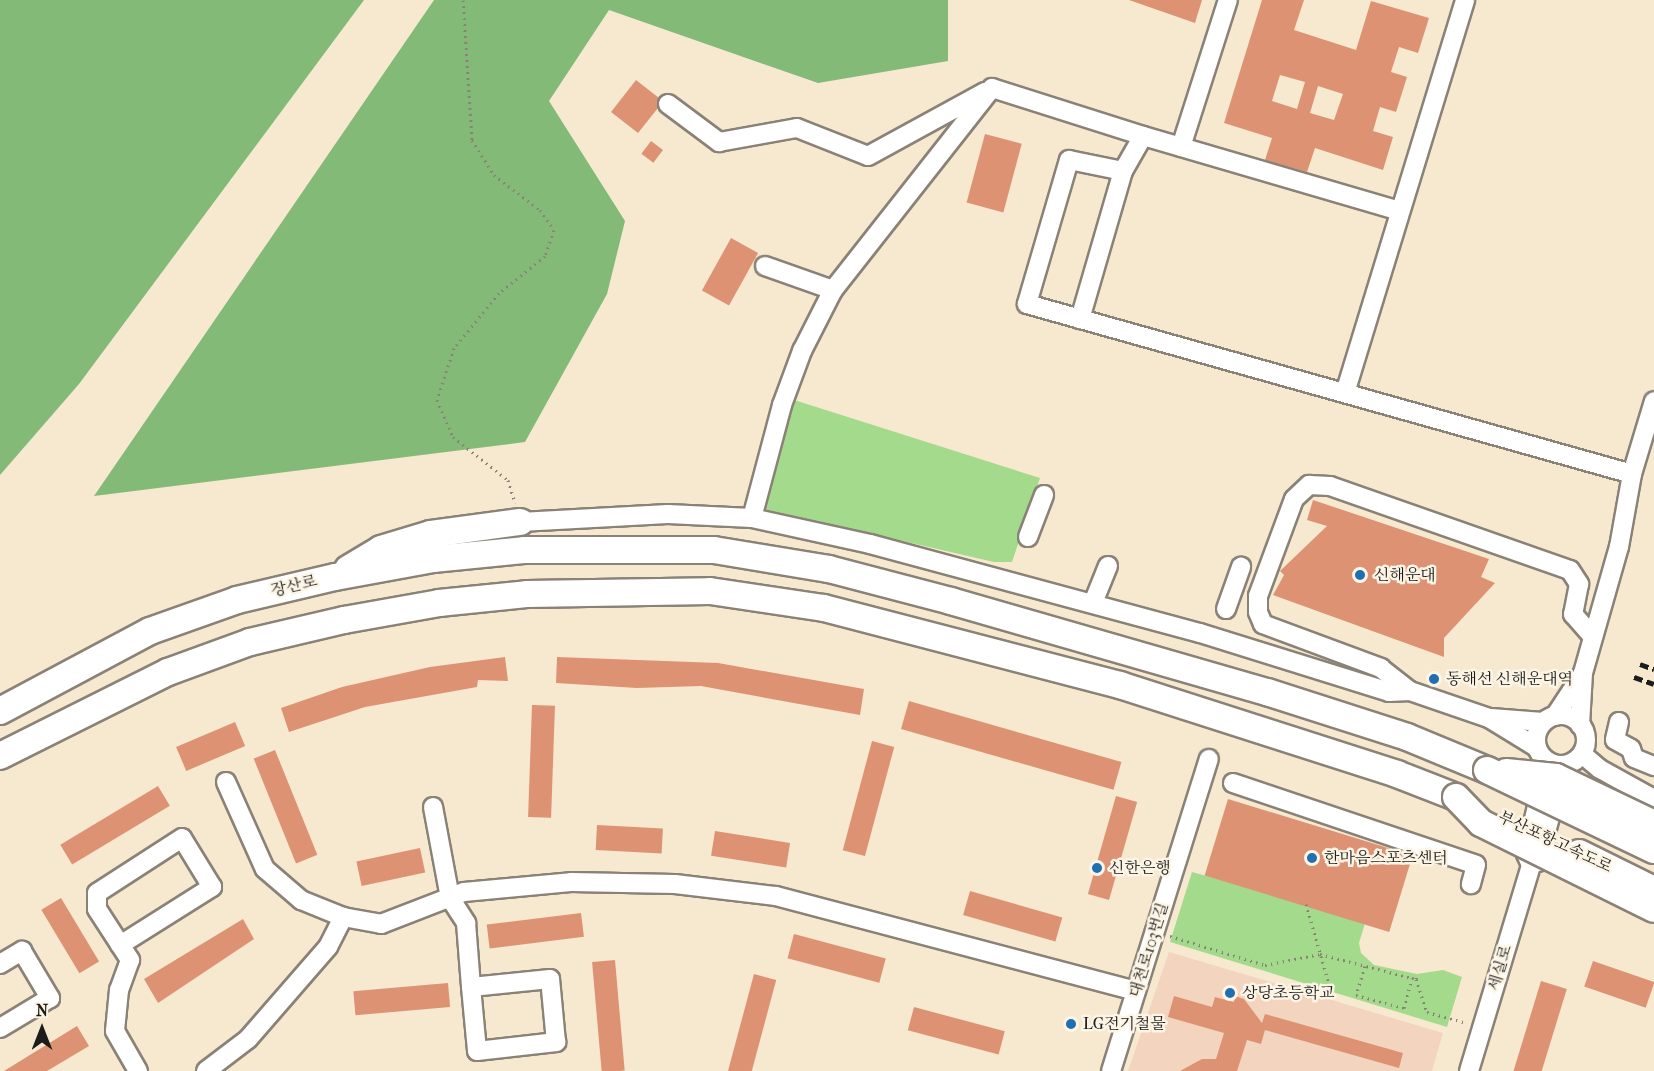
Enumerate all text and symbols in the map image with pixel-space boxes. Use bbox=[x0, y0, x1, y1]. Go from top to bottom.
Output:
place label: 신해운대 bbox=[1374, 565, 1436, 585]
marker: 신해운대 bbox=[1351, 566, 1369, 584]
street label: 장산로 bbox=[269, 571, 319, 601]
place label: 동해선 신해운대역 bbox=[1446, 669, 1573, 689]
marker: 동해선 신해운대역 bbox=[1427, 672, 1441, 686]
street label: 부산포항고속도로 bbox=[1495, 807, 1615, 877]
place label: 한마음스포츠센터 bbox=[1324, 848, 1448, 868]
marker: 한마음스포츠센터 bbox=[1305, 851, 1319, 865]
place label: 신한은행 bbox=[1109, 858, 1171, 878]
marker: 신한은행 bbox=[1090, 861, 1104, 875]
street label: 대천로103번길 bbox=[1125, 900, 1173, 1000]
street label: 세실로 bbox=[1484, 943, 1516, 993]
place label: 상당초등학교 bbox=[1242, 983, 1335, 1003]
marker: 상당초등학교 bbox=[1223, 986, 1237, 1000]
north arrow bbox=[12, 999, 72, 1059]
text: N bbox=[36, 1001, 48, 1020]
place label: LG전기철물 bbox=[1083, 1014, 1166, 1034]
marker: LG전기철물 bbox=[1064, 1017, 1078, 1031]

